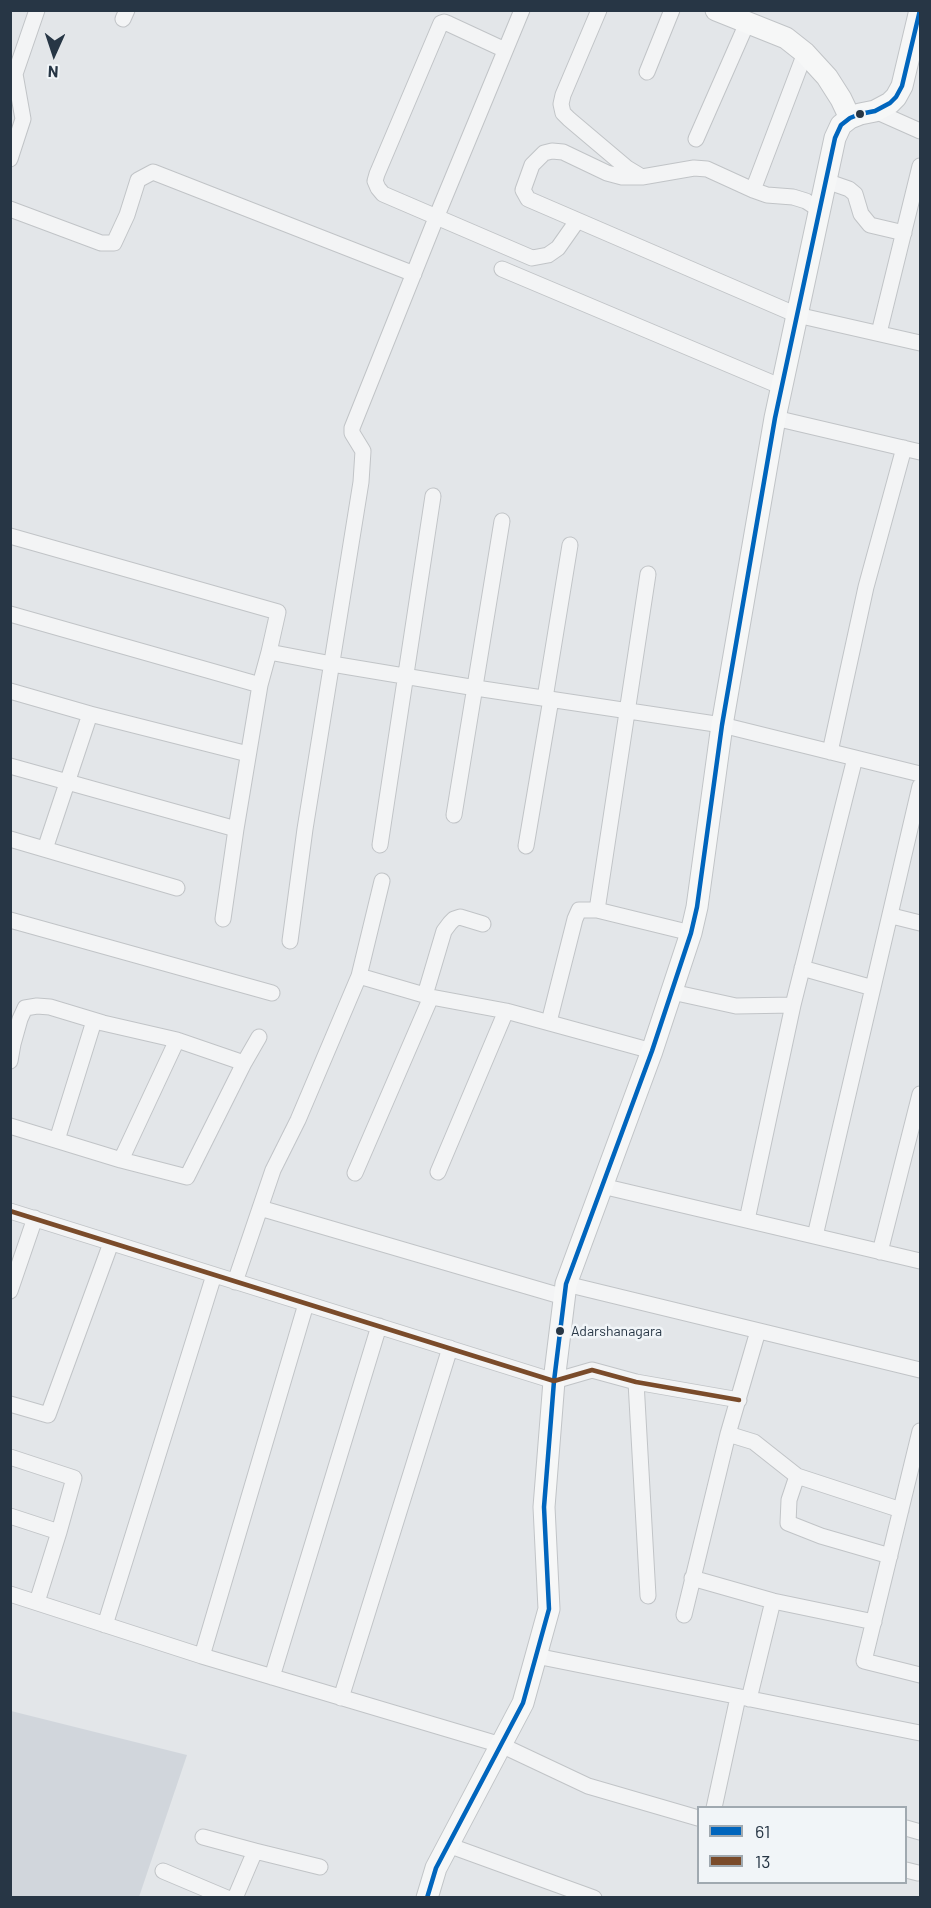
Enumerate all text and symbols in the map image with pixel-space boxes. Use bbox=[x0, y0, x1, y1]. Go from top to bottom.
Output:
north arrow bbox=[24, 24, 84, 84]
text: N bbox=[47, 63, 59, 82]
unlabelled marker bbox=[854, 108, 866, 120]
place label: Adarshanagara bbox=[571, 1323, 662, 1339]
marker: Adarshanagara bbox=[554, 1325, 566, 1337]
legend bbox=[697, 1806, 907, 1884]
text: 61 bbox=[755, 1820, 770, 1842]
text: 13 bbox=[755, 1850, 771, 1872]

